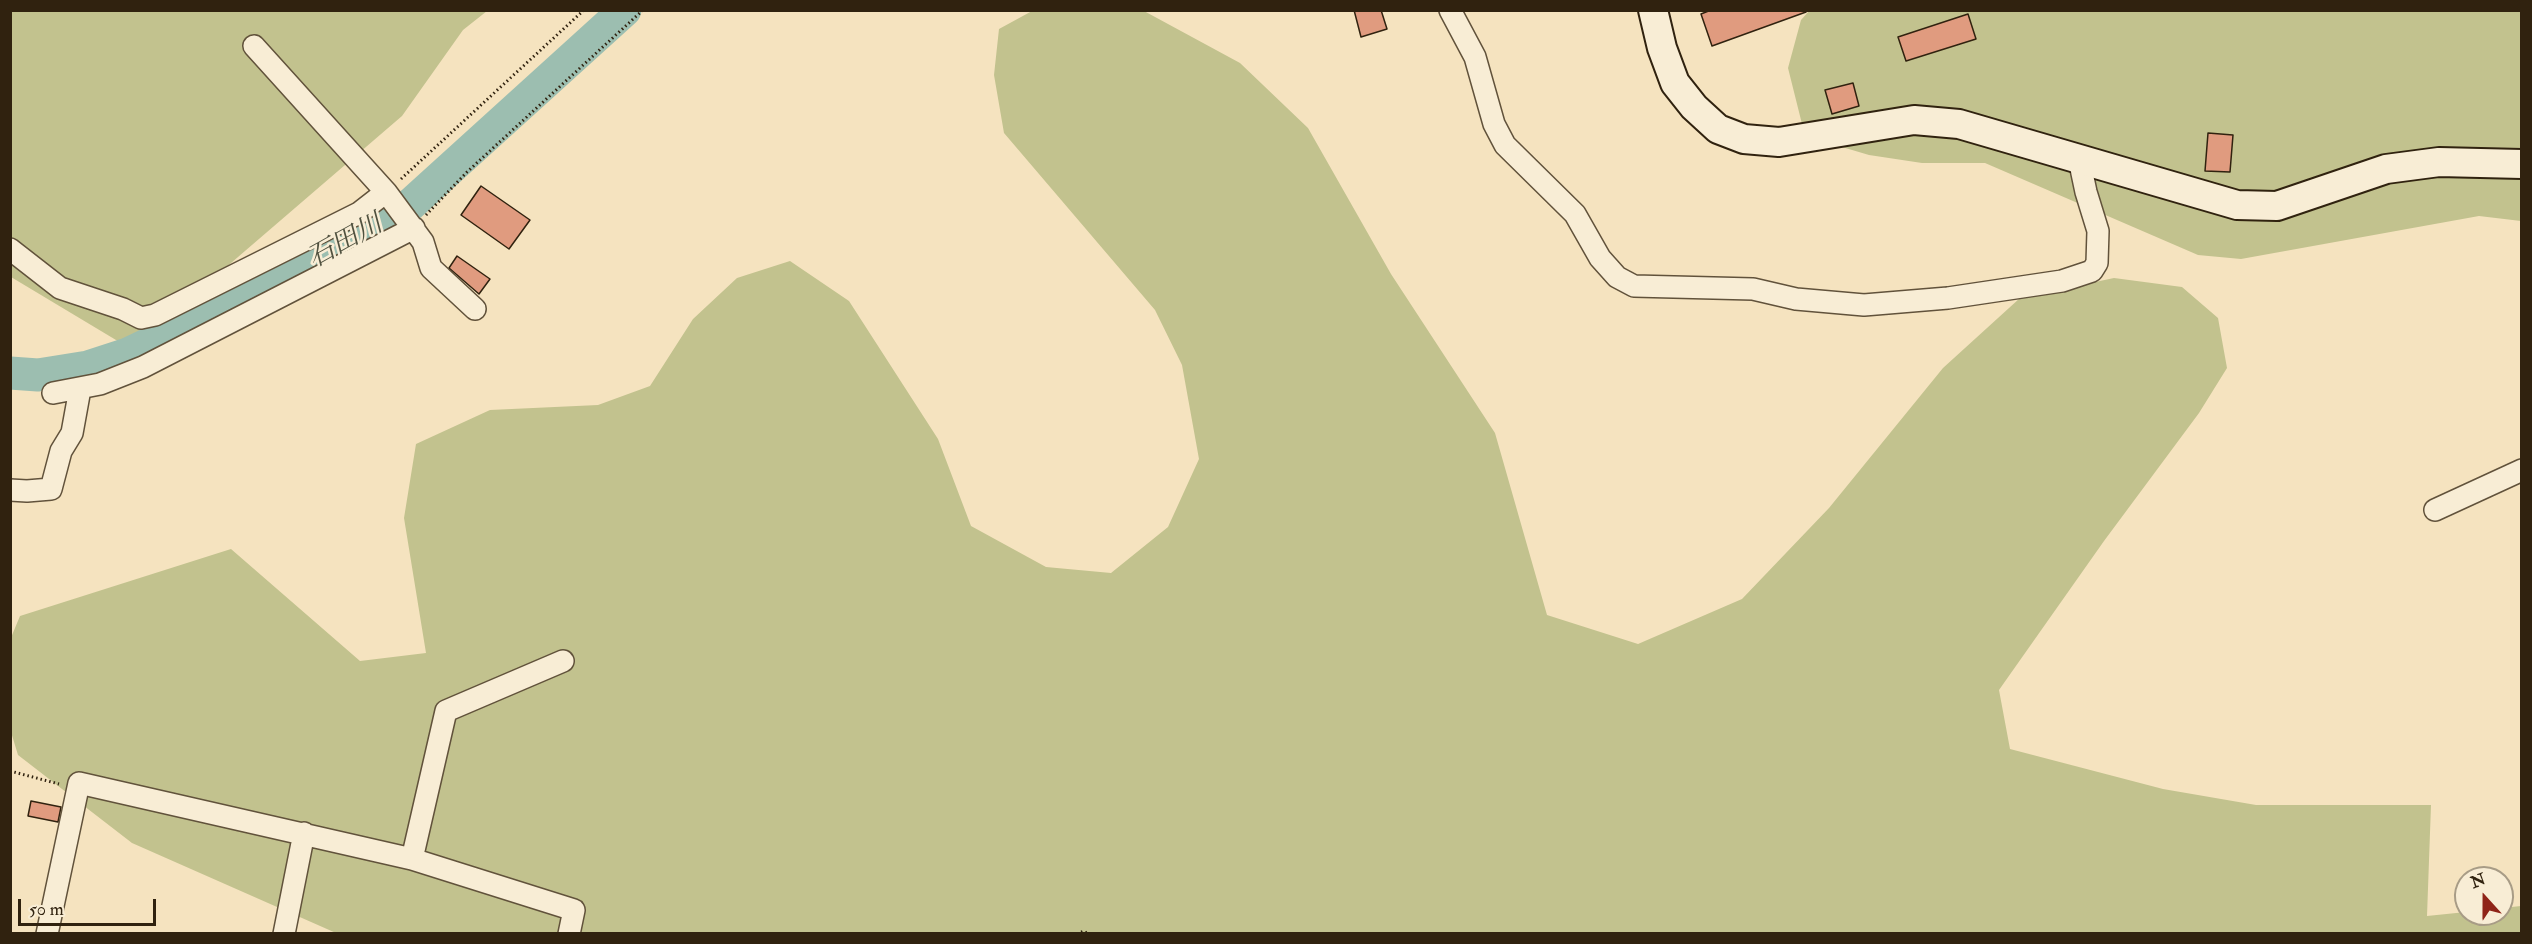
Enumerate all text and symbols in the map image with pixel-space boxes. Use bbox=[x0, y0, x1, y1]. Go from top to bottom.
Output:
water label: 石田川 bbox=[303, 209, 389, 277]
north arrow bbox=[2454, 866, 2514, 926]
text: N bbox=[2468, 869, 2489, 893]
scale bar bbox=[21, 887, 159, 925]
text: 50 m bbox=[29, 898, 64, 921]

